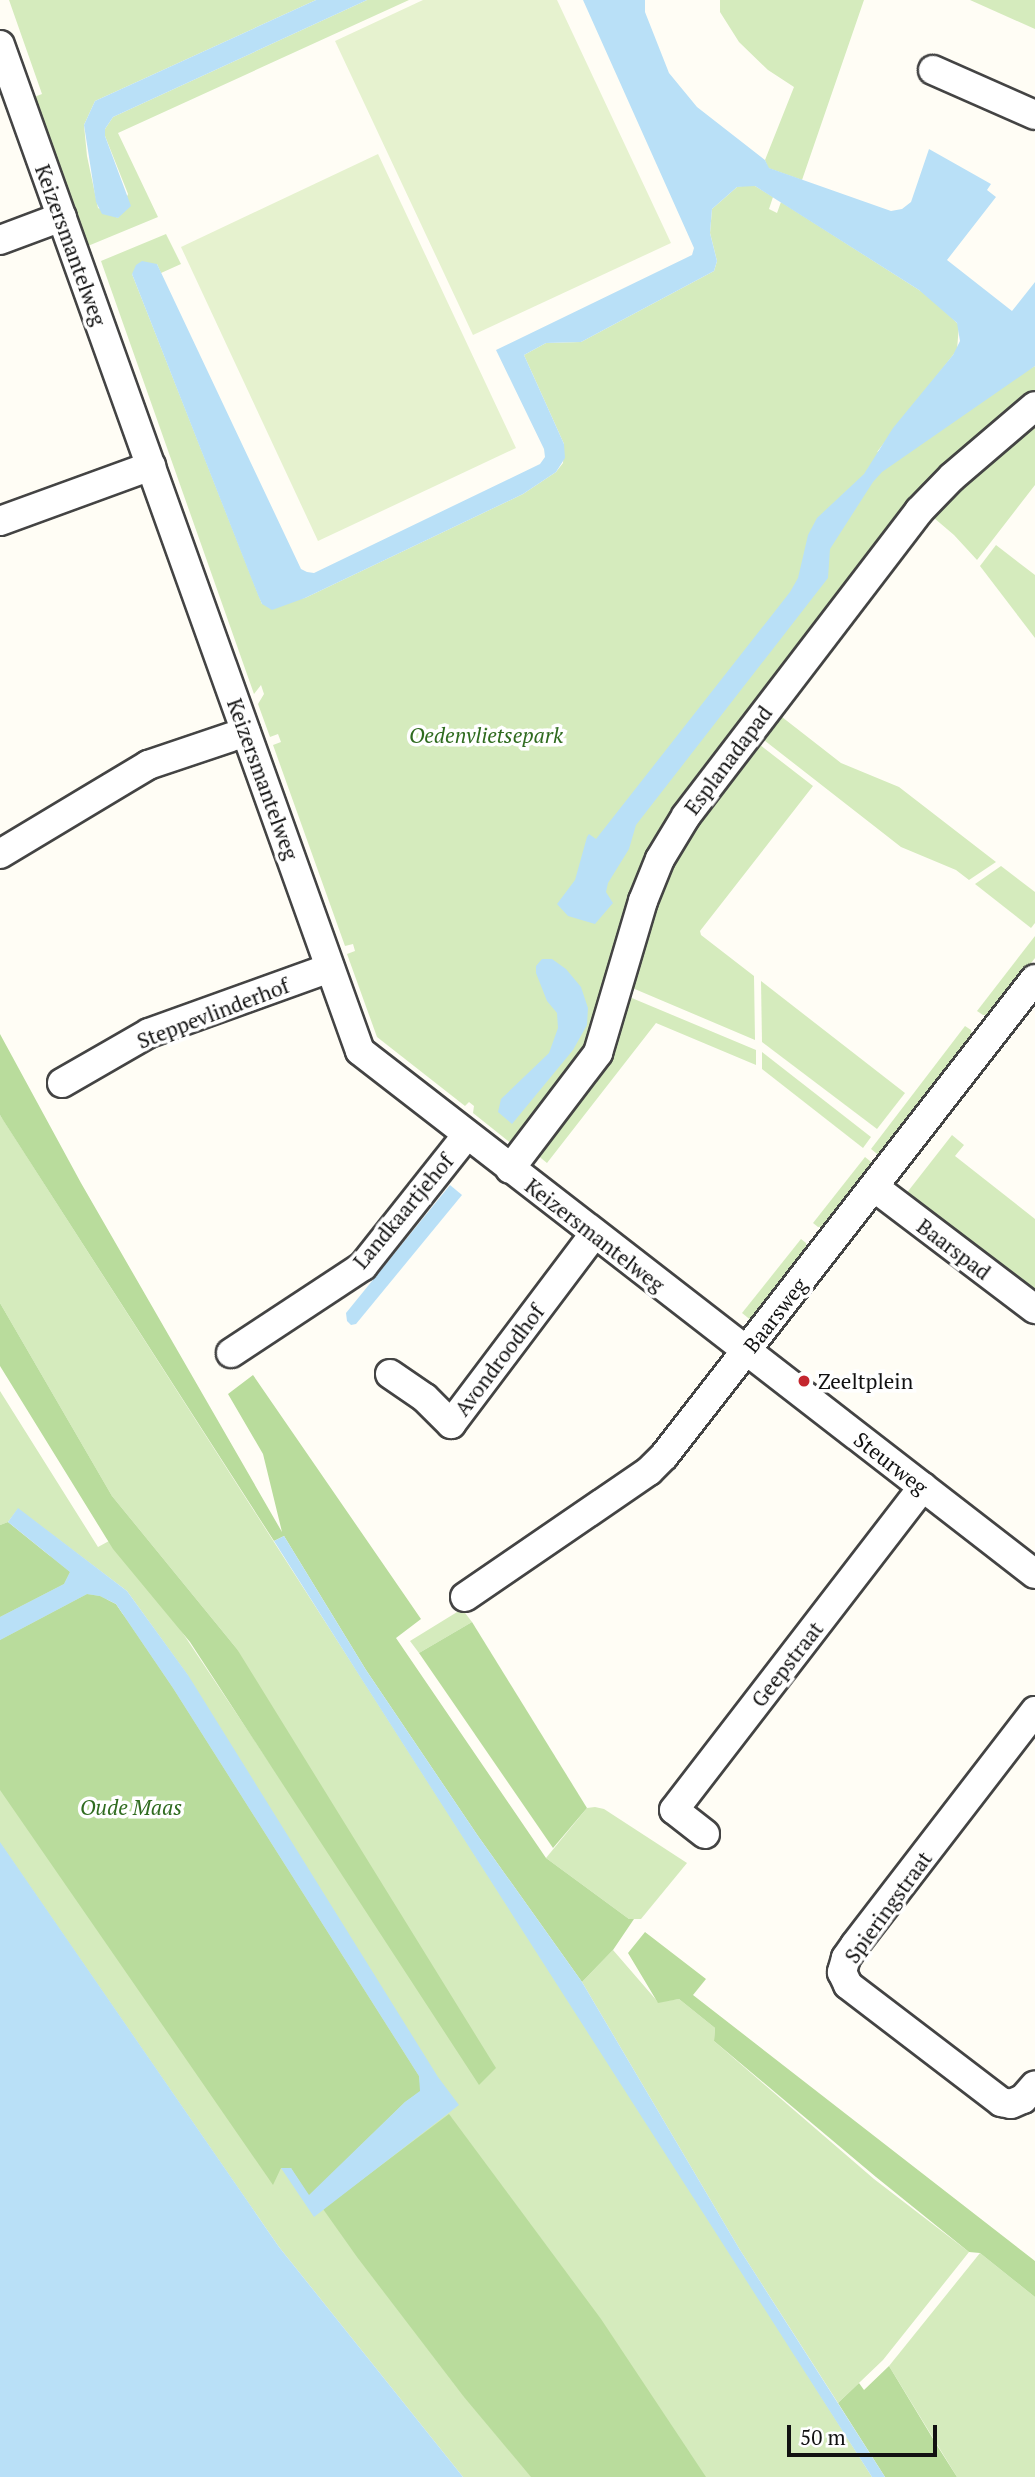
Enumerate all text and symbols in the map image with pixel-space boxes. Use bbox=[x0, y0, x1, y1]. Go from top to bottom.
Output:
street label: Keizersmantelweg bbox=[30, 161, 112, 329]
street label: Keizersmantelweg bbox=[222, 695, 304, 863]
street label: Esplanadapad bbox=[679, 701, 777, 819]
park label: Oedenvlietsepark bbox=[409, 722, 563, 748]
street label: Steppevlinderhof bbox=[133, 972, 293, 1054]
street label: Landkaartjehof bbox=[348, 1149, 458, 1273]
street label: Keizersmantelweg bbox=[520, 1173, 670, 1297]
street label: Baarspad bbox=[912, 1213, 996, 1285]
street label: Baarsweg bbox=[738, 1273, 812, 1357]
street label: Avondroodhof bbox=[449, 1299, 549, 1421]
place label: Zeeltplein bbox=[818, 1368, 913, 1394]
marker: Zeeltplein bbox=[796, 1373, 812, 1389]
street label: Steurweg bbox=[849, 1426, 933, 1500]
street label: Geepstraat bbox=[746, 1616, 828, 1712]
park label: Oude Maas bbox=[80, 1794, 182, 1820]
street label: Spieringstraat bbox=[839, 1846, 937, 1968]
scale bar bbox=[790, 2410, 940, 2454]
text: 50 m bbox=[800, 2423, 846, 2451]

